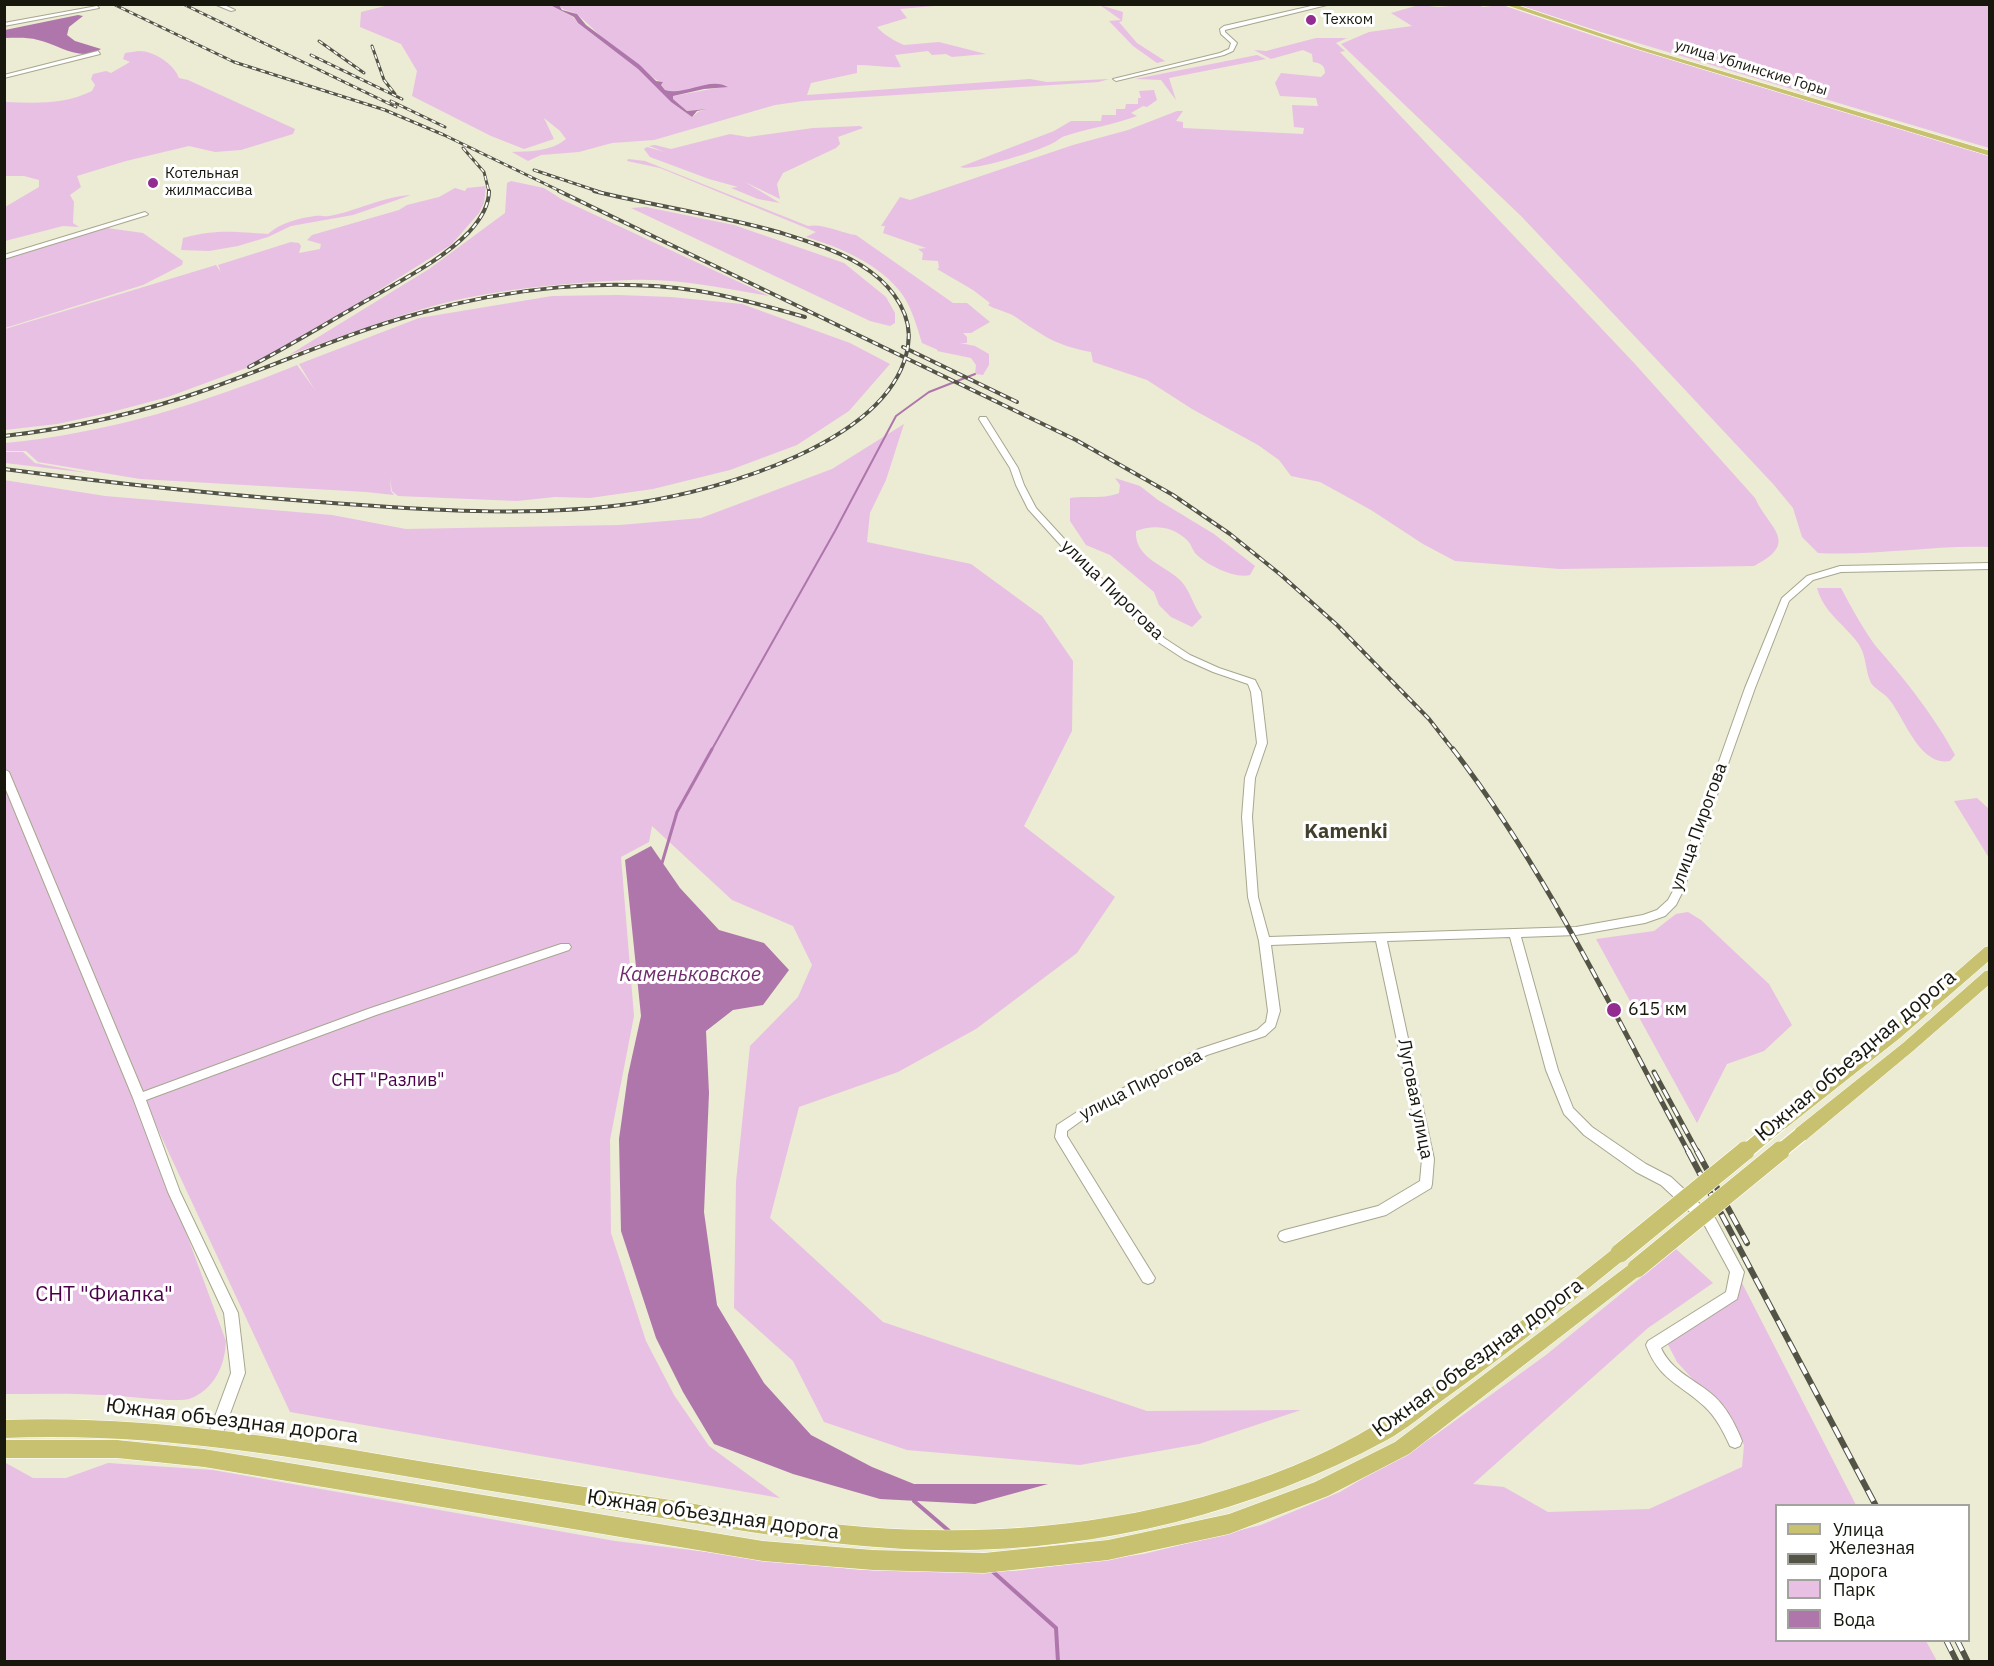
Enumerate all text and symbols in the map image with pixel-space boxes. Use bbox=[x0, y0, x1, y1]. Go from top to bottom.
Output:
place label: Техком bbox=[1323, 11, 1373, 29]
marker: Техком bbox=[1304, 13, 1318, 27]
street label: улица Ублинские Горы bbox=[1673, 36, 1829, 100]
place label: Котельная жилмассива bbox=[165, 165, 252, 200]
marker: Котельная жилмассива bbox=[146, 176, 160, 190]
street label: улица Пирогова bbox=[1056, 535, 1168, 645]
street label: улица Пирогова bbox=[1666, 760, 1732, 894]
district label: Kamenki bbox=[1304, 820, 1388, 844]
water label: Каменьковское bbox=[619, 963, 761, 987]
street label: Южная объездная дорога bbox=[1751, 965, 1961, 1147]
place label: 615 км bbox=[1628, 999, 1687, 1021]
marker: 615 км bbox=[1605, 1001, 1623, 1019]
street label: Луговая улица bbox=[1393, 1037, 1437, 1161]
street label: улица Пирогова bbox=[1076, 1045, 1206, 1125]
park label: СНТ "Разлив" bbox=[331, 1070, 445, 1092]
street label: Южная объездная дорога bbox=[1368, 1273, 1588, 1443]
park label: СНТ "Фиалка" bbox=[35, 1282, 173, 1308]
street label: Южная объездная дорога bbox=[104, 1393, 360, 1449]
street label: Южная объездная дорога bbox=[585, 1485, 841, 1545]
legend bbox=[1775, 1504, 1970, 1642]
text: Улица bbox=[1833, 1518, 1884, 1541]
text: Железная дорога bbox=[1829, 1536, 1915, 1582]
text: Парк bbox=[1833, 1578, 1875, 1601]
text: Вода bbox=[1833, 1608, 1875, 1631]

